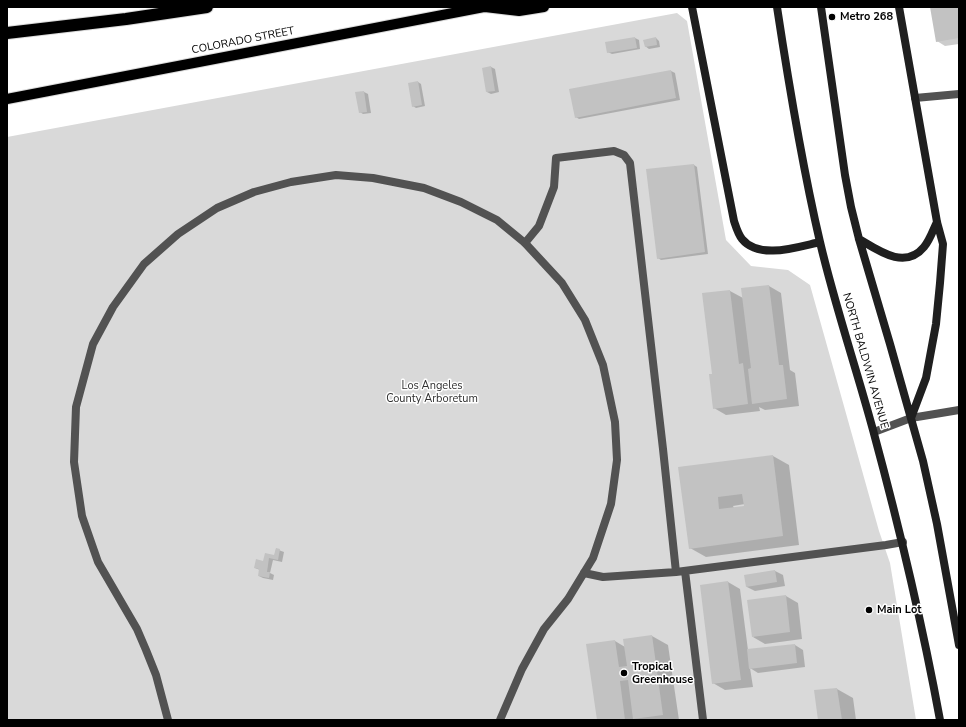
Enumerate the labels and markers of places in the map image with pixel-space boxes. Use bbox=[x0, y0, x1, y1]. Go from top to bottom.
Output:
place label: Metro 268 bbox=[840, 10, 893, 24]
marker: Metro 268 bbox=[827, 12, 837, 22]
place label: Main Lot bbox=[877, 603, 921, 617]
marker: Main Lot bbox=[864, 605, 874, 615]
place label: Tropical Greenhouse bbox=[632, 660, 693, 686]
marker: Tropical Greenhouse bbox=[619, 668, 629, 678]

